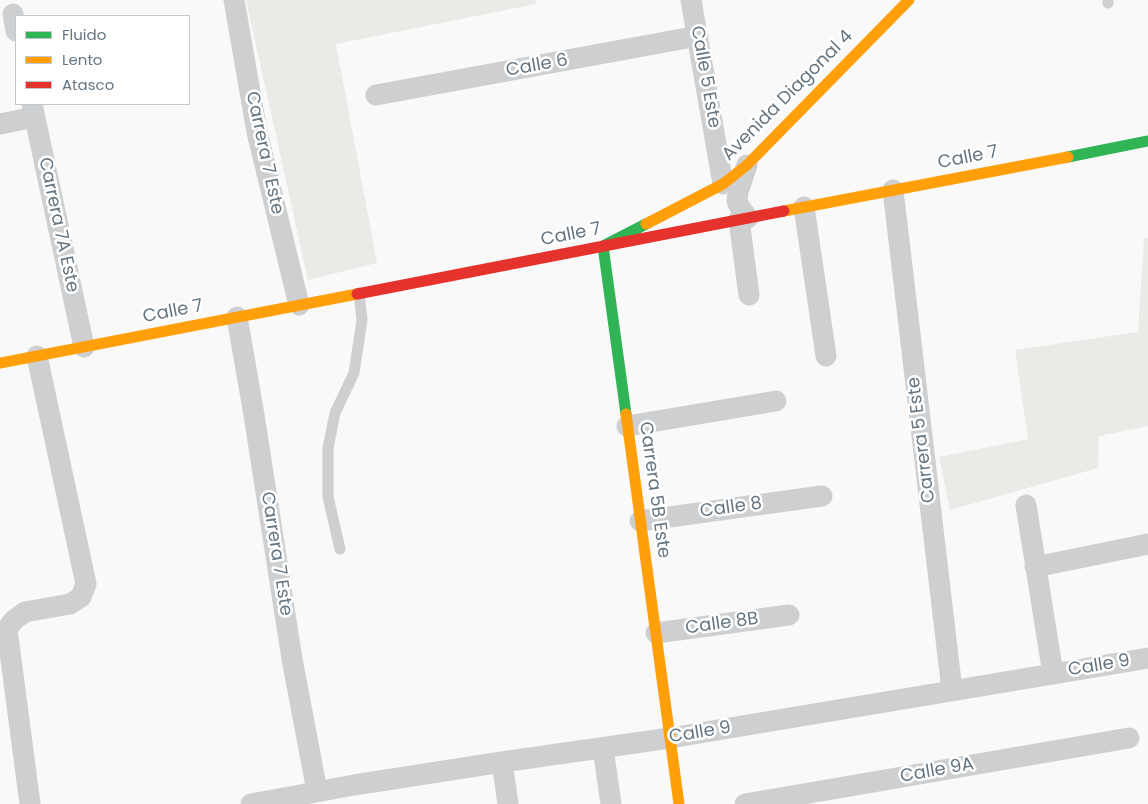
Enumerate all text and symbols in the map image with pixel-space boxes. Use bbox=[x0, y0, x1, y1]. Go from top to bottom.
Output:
legend bbox=[15, 15, 190, 105]
text: Fluido bbox=[62, 24, 106, 45]
street label: Calle 5 Este bbox=[685, 24, 725, 130]
street label: Avenida Diagonal 4 bbox=[718, 26, 858, 166]
text: Lento bbox=[62, 49, 102, 70]
street label: Calle 6 bbox=[504, 50, 570, 82]
text: Atasco bbox=[62, 74, 114, 95]
street label: Carrera 7 Este bbox=[240, 89, 288, 217]
street label: Calle 7 bbox=[936, 142, 1000, 174]
street label: Carrera 7A Este bbox=[33, 156, 83, 294]
street label: Calle 7 bbox=[539, 219, 603, 251]
street label: Calle 7 bbox=[141, 296, 205, 328]
street label: Carrera 5 Este bbox=[904, 376, 940, 504]
street label: Carrera 5B Este bbox=[634, 420, 674, 560]
street label: Carrera 7 Este bbox=[256, 490, 296, 618]
street label: Calle 8 bbox=[699, 493, 763, 523]
street label: Calle 8B bbox=[684, 608, 760, 640]
street label: Calle 9 bbox=[1067, 650, 1131, 682]
street label: Calle 9 bbox=[668, 717, 732, 749]
street label: Calle 9A bbox=[899, 754, 975, 788]

